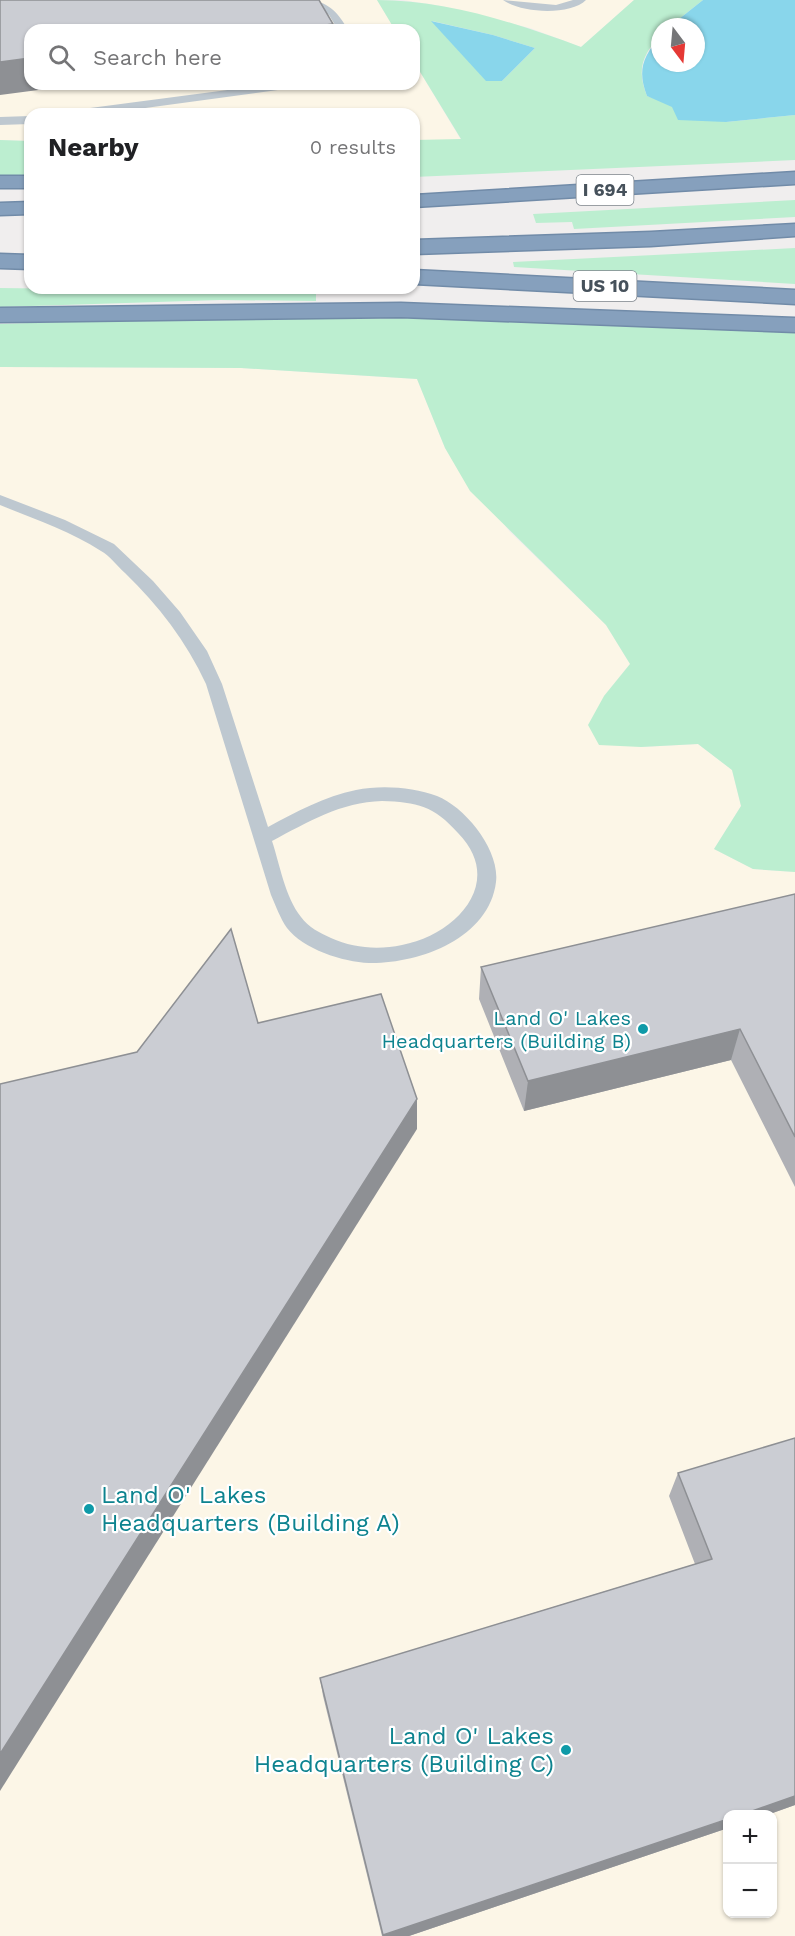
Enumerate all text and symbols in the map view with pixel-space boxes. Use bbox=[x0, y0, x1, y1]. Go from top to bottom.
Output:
north arrow bbox=[651, 18, 705, 72]
search box bbox=[24, 24, 420, 90]
icon: search bbox=[45, 41, 78, 74]
text: Search here bbox=[93, 45, 222, 70]
text: Nearby bbox=[48, 132, 139, 162]
text: 0 results bbox=[310, 135, 396, 159]
road number: I 694 bbox=[576, 175, 634, 205]
road number: US 10 bbox=[574, 271, 636, 301]
place label: Land O' Lakes Headquarters (Building B) bbox=[382, 1006, 631, 1053]
marker: Land O' Lakes Headquarters (Building B) bbox=[636, 1022, 650, 1036]
place label: Land O' Lakes Headquarters (Building A) bbox=[101, 1481, 400, 1537]
marker: Land O' Lakes Headquarters (Building A) bbox=[82, 1502, 96, 1516]
place label: Land O' Lakes Headquarters (Building C) bbox=[254, 1722, 554, 1778]
marker: Land O' Lakes Headquarters (Building C) bbox=[559, 1743, 573, 1757]
map controls bbox=[723, 1810, 777, 1918]
button: + bbox=[723, 1810, 777, 1864]
button: − bbox=[723, 1864, 777, 1918]

